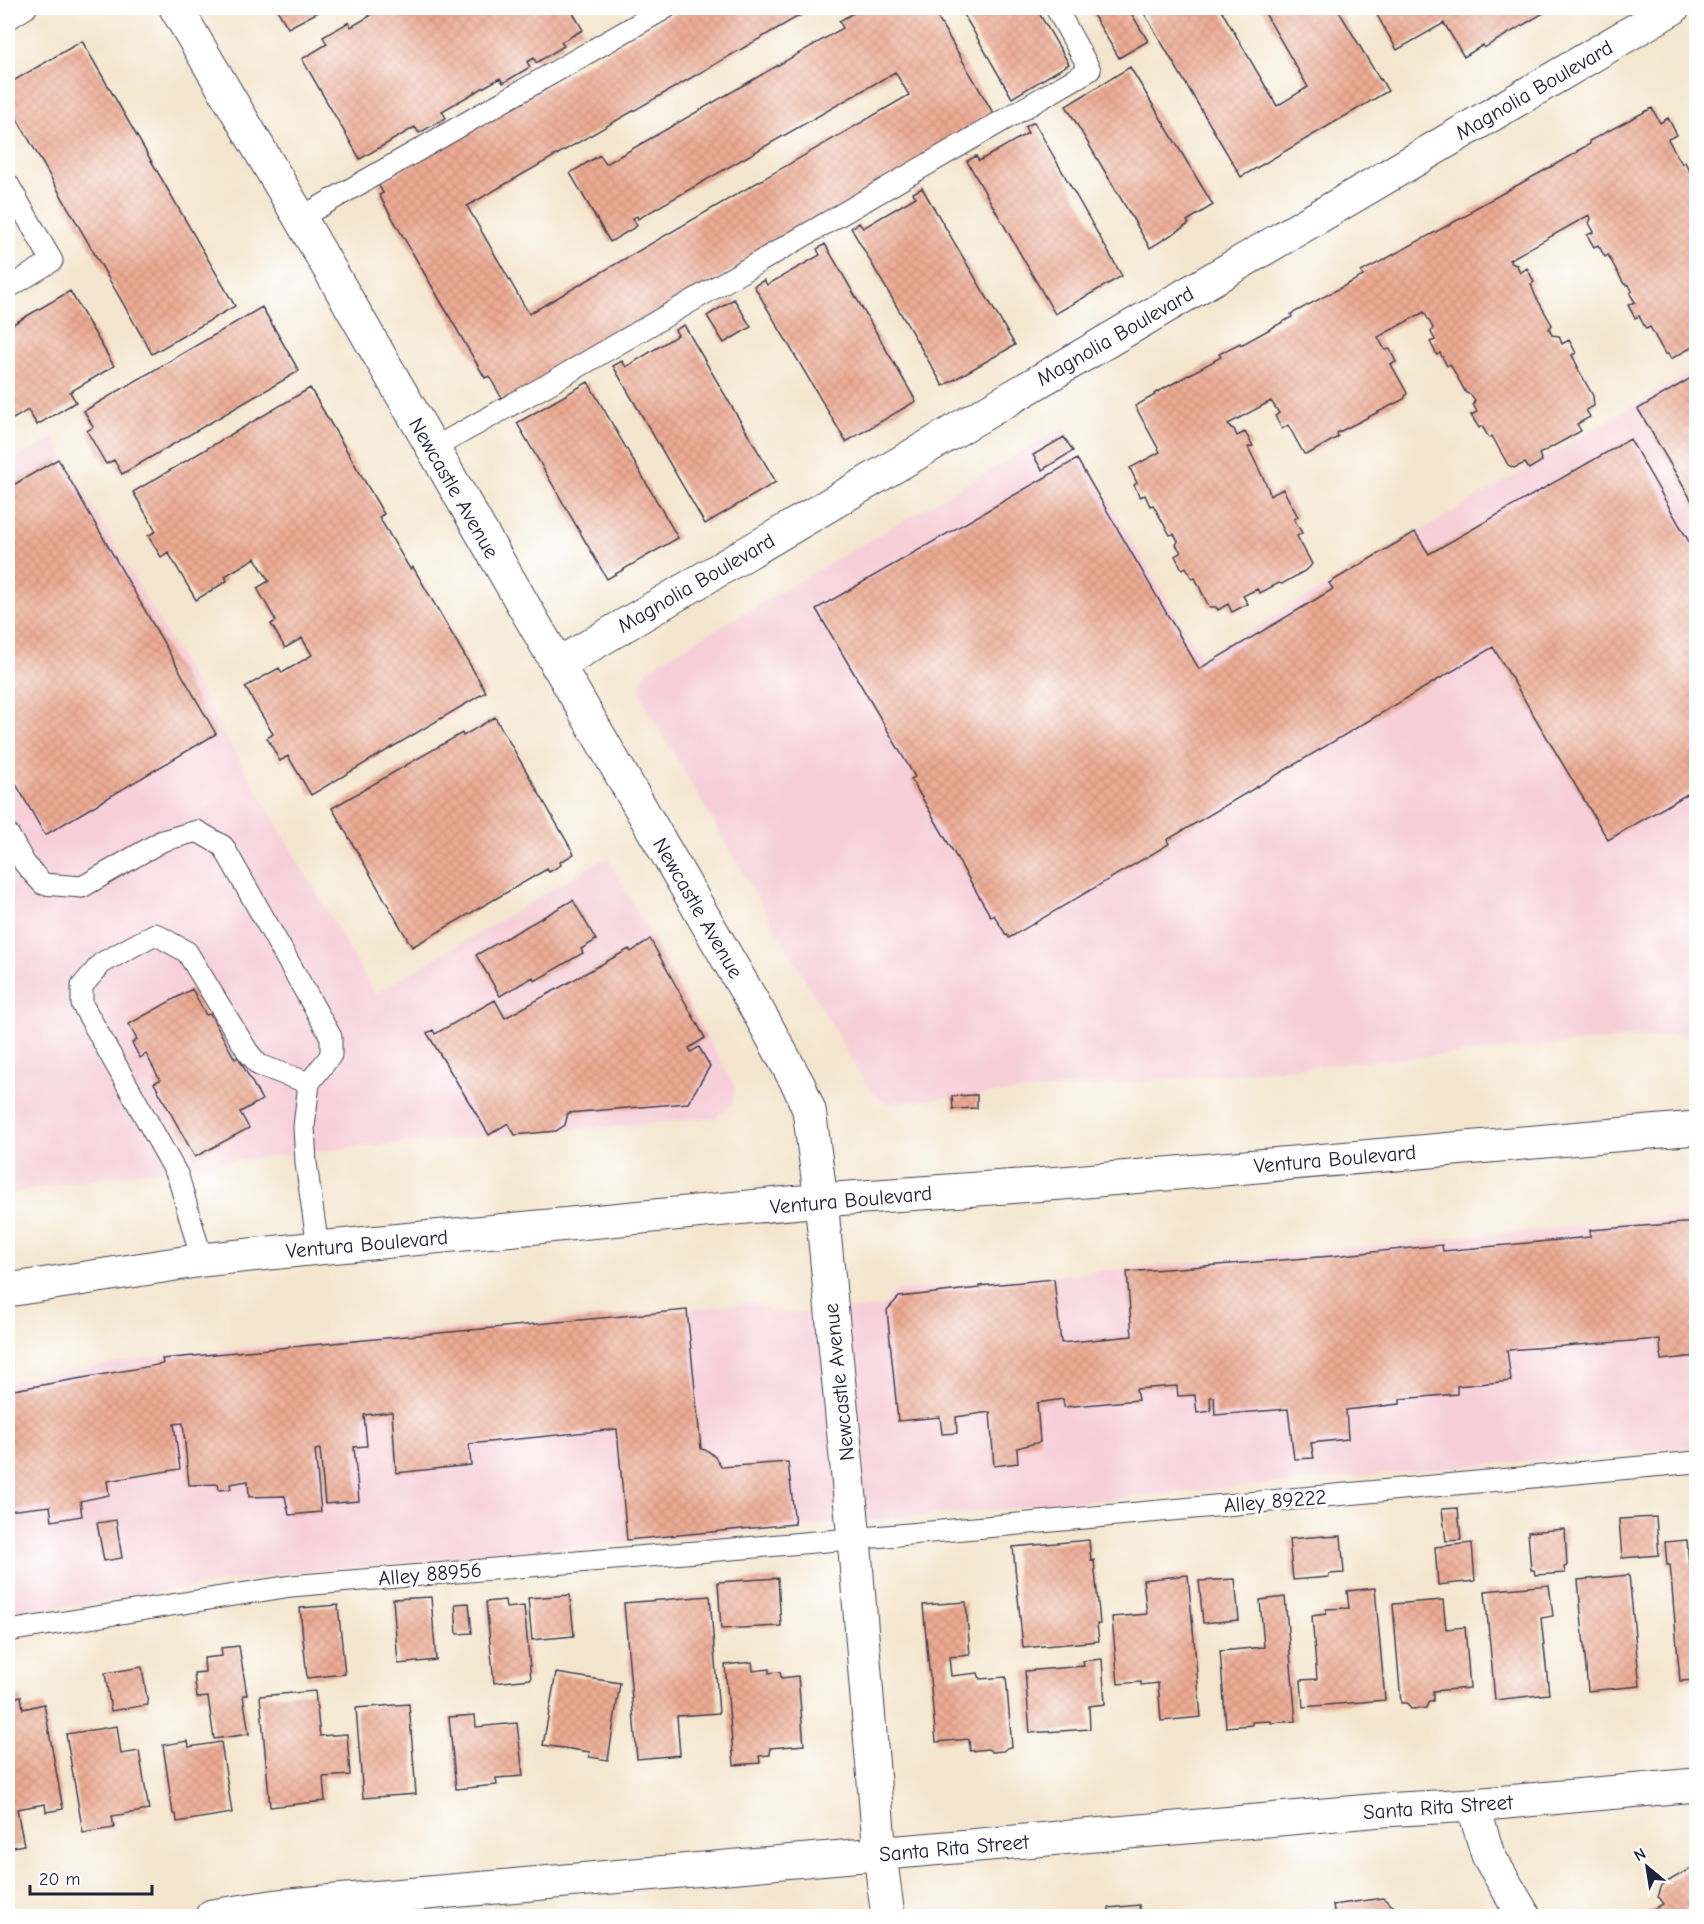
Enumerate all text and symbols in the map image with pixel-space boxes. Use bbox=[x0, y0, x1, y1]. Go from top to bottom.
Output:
street label: Magnolia Boulevard bbox=[1451, 35, 1617, 145]
street label: Magnolia Boulevard bbox=[1032, 281, 1198, 391]
street label: Newcastle Avenue bbox=[404, 413, 504, 563]
street label: Magnolia Boulevard bbox=[613, 528, 779, 638]
street label: Newcastle Avenue bbox=[648, 833, 748, 983]
street label: Ventura Boulevard bbox=[1253, 1140, 1417, 1178]
street label: Ventura Boulevard bbox=[769, 1181, 933, 1219]
street label: Ventura Boulevard bbox=[285, 1225, 449, 1263]
street label: Newcastle Avenue bbox=[819, 1302, 859, 1462]
street label: Alley 89222 bbox=[1223, 1485, 1327, 1517]
street label: Alley 88956 bbox=[377, 1558, 483, 1590]
street label: Santa Rita Street bbox=[1362, 1790, 1515, 1824]
street label: Santa Rita Street bbox=[878, 1829, 1031, 1867]
north arrow bbox=[1617, 1837, 1677, 1897]
text: N bbox=[1631, 1844, 1649, 1865]
scale bar bbox=[30, 1858, 152, 1896]
text: 20 m bbox=[39, 1869, 80, 1890]

